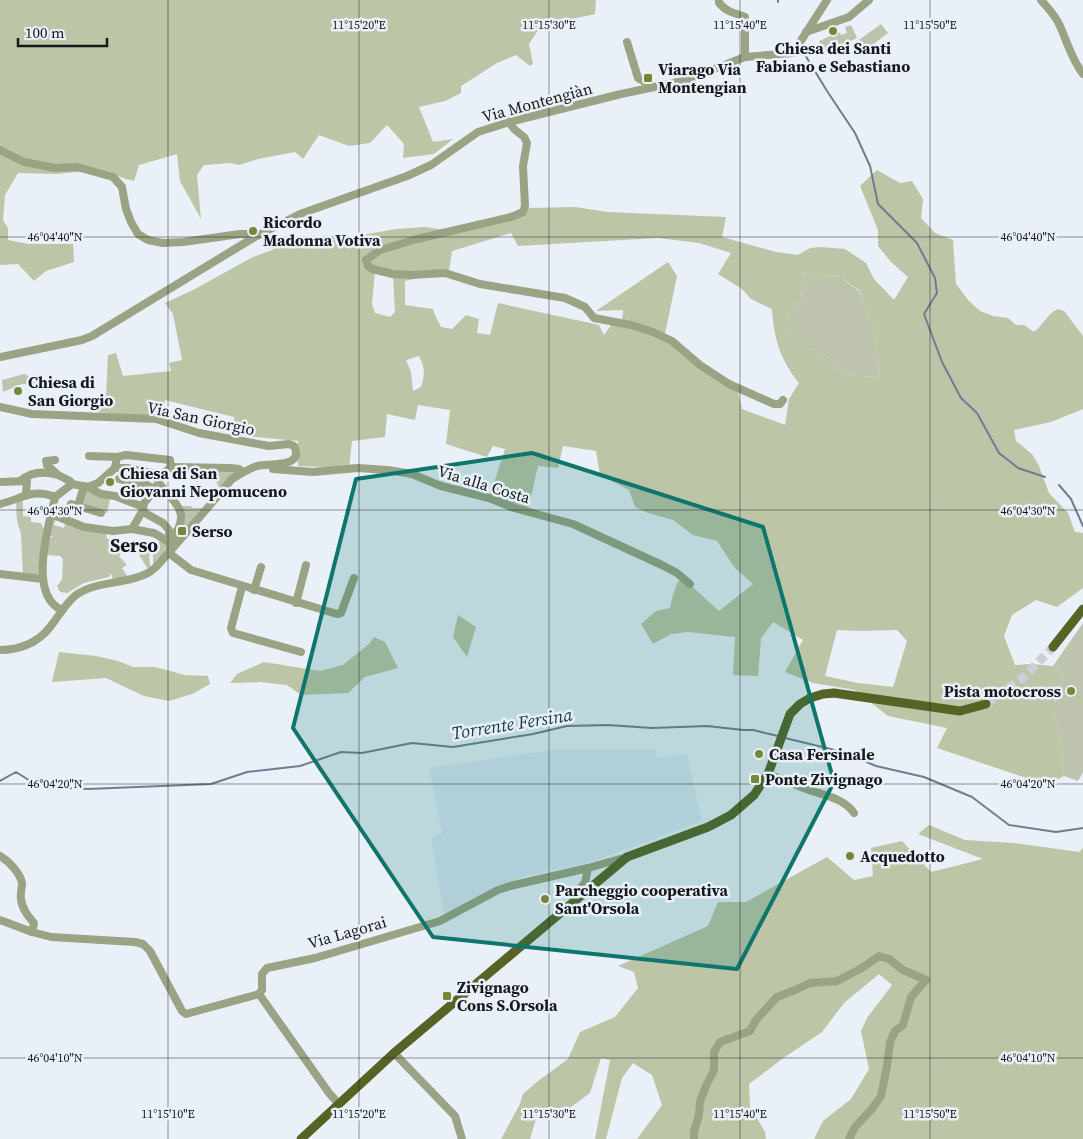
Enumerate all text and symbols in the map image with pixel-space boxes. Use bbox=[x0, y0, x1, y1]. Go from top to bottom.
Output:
scale bar bbox=[18, 15, 106, 47]
text: 11°15'20"E bbox=[332, 17, 386, 33]
text: 11°15'30"E bbox=[522, 17, 576, 33]
text: 11°15'40"E bbox=[713, 17, 767, 33]
text: 11°15'50"E bbox=[903, 17, 957, 33]
text: 100 m bbox=[25, 22, 65, 43]
marker: Chiesa dei Santi Fabiano e Sebastiano bbox=[827, 25, 839, 37]
place label: Chiesa dei Santi Fabiano e Sebastiano bbox=[756, 37, 910, 77]
place label: Viarago Via Montengian bbox=[658, 58, 747, 98]
marker: Viarago Via Montengian bbox=[642, 72, 654, 84]
street label: Via Montengiàn bbox=[479, 77, 595, 127]
place label: Ricordo Madonna Votiva bbox=[263, 211, 381, 251]
marker: Ricordo Madonna Votiva bbox=[247, 225, 259, 237]
text: 46°04'40"N bbox=[27, 229, 83, 245]
text: 46°04'40"N bbox=[1000, 229, 1056, 245]
place label: Chiesa di San Giorgio bbox=[28, 371, 113, 411]
marker: Chiesa di San Giorgio bbox=[12, 385, 24, 397]
street label: Via San Giorgio bbox=[145, 396, 257, 440]
street label: Via alla Costa bbox=[435, 460, 534, 509]
place label: Chiesa di San Giovanni Nepomuceno bbox=[120, 462, 287, 502]
marker: Chiesa di San Giovanni Nepomuceno bbox=[104, 476, 116, 488]
text: 46°04'30"N bbox=[27, 503, 83, 519]
text: 46°04'30"N bbox=[1000, 503, 1056, 519]
place label: Serso bbox=[192, 520, 233, 542]
marker: Serso bbox=[176, 525, 188, 537]
district label: Serso bbox=[110, 532, 158, 558]
place label: Pista motocross bbox=[944, 680, 1061, 702]
marker: Pista motocross bbox=[1065, 685, 1077, 697]
water label: Torrente Fersina bbox=[450, 702, 575, 745]
place label: Casa Fersinale bbox=[769, 743, 875, 765]
marker: Casa Fersinale bbox=[753, 748, 765, 760]
place label: Ponte Zivignago bbox=[765, 768, 882, 790]
marker: Ponte Zivignago bbox=[749, 773, 761, 785]
text: 46°04'20"N bbox=[27, 776, 83, 792]
text: 46°04'20"N bbox=[1000, 776, 1056, 792]
place label: Acquedotto bbox=[860, 845, 945, 867]
marker: Acquedotto bbox=[844, 850, 856, 862]
place label: Parcheggio cooperativa Sant'Orsola bbox=[555, 879, 729, 919]
marker: Parcheggio cooperativa Sant'Orsola bbox=[539, 893, 551, 905]
street label: Via Lagorai bbox=[305, 910, 389, 954]
place label: Zivignago Cons S.Orsola bbox=[457, 976, 558, 1016]
marker: Zivignago Cons S.Orsola bbox=[441, 990, 453, 1002]
text: 46°04'10"N bbox=[27, 1050, 83, 1066]
text: 46°04'10"N bbox=[1000, 1050, 1056, 1066]
text: 11°15'10"E bbox=[141, 1106, 195, 1122]
text: 11°15'20"E bbox=[332, 1106, 386, 1122]
text: 11°15'30"E bbox=[522, 1106, 576, 1122]
text: 11°15'40"E bbox=[713, 1106, 767, 1122]
text: 11°15'50"E bbox=[903, 1106, 957, 1122]

